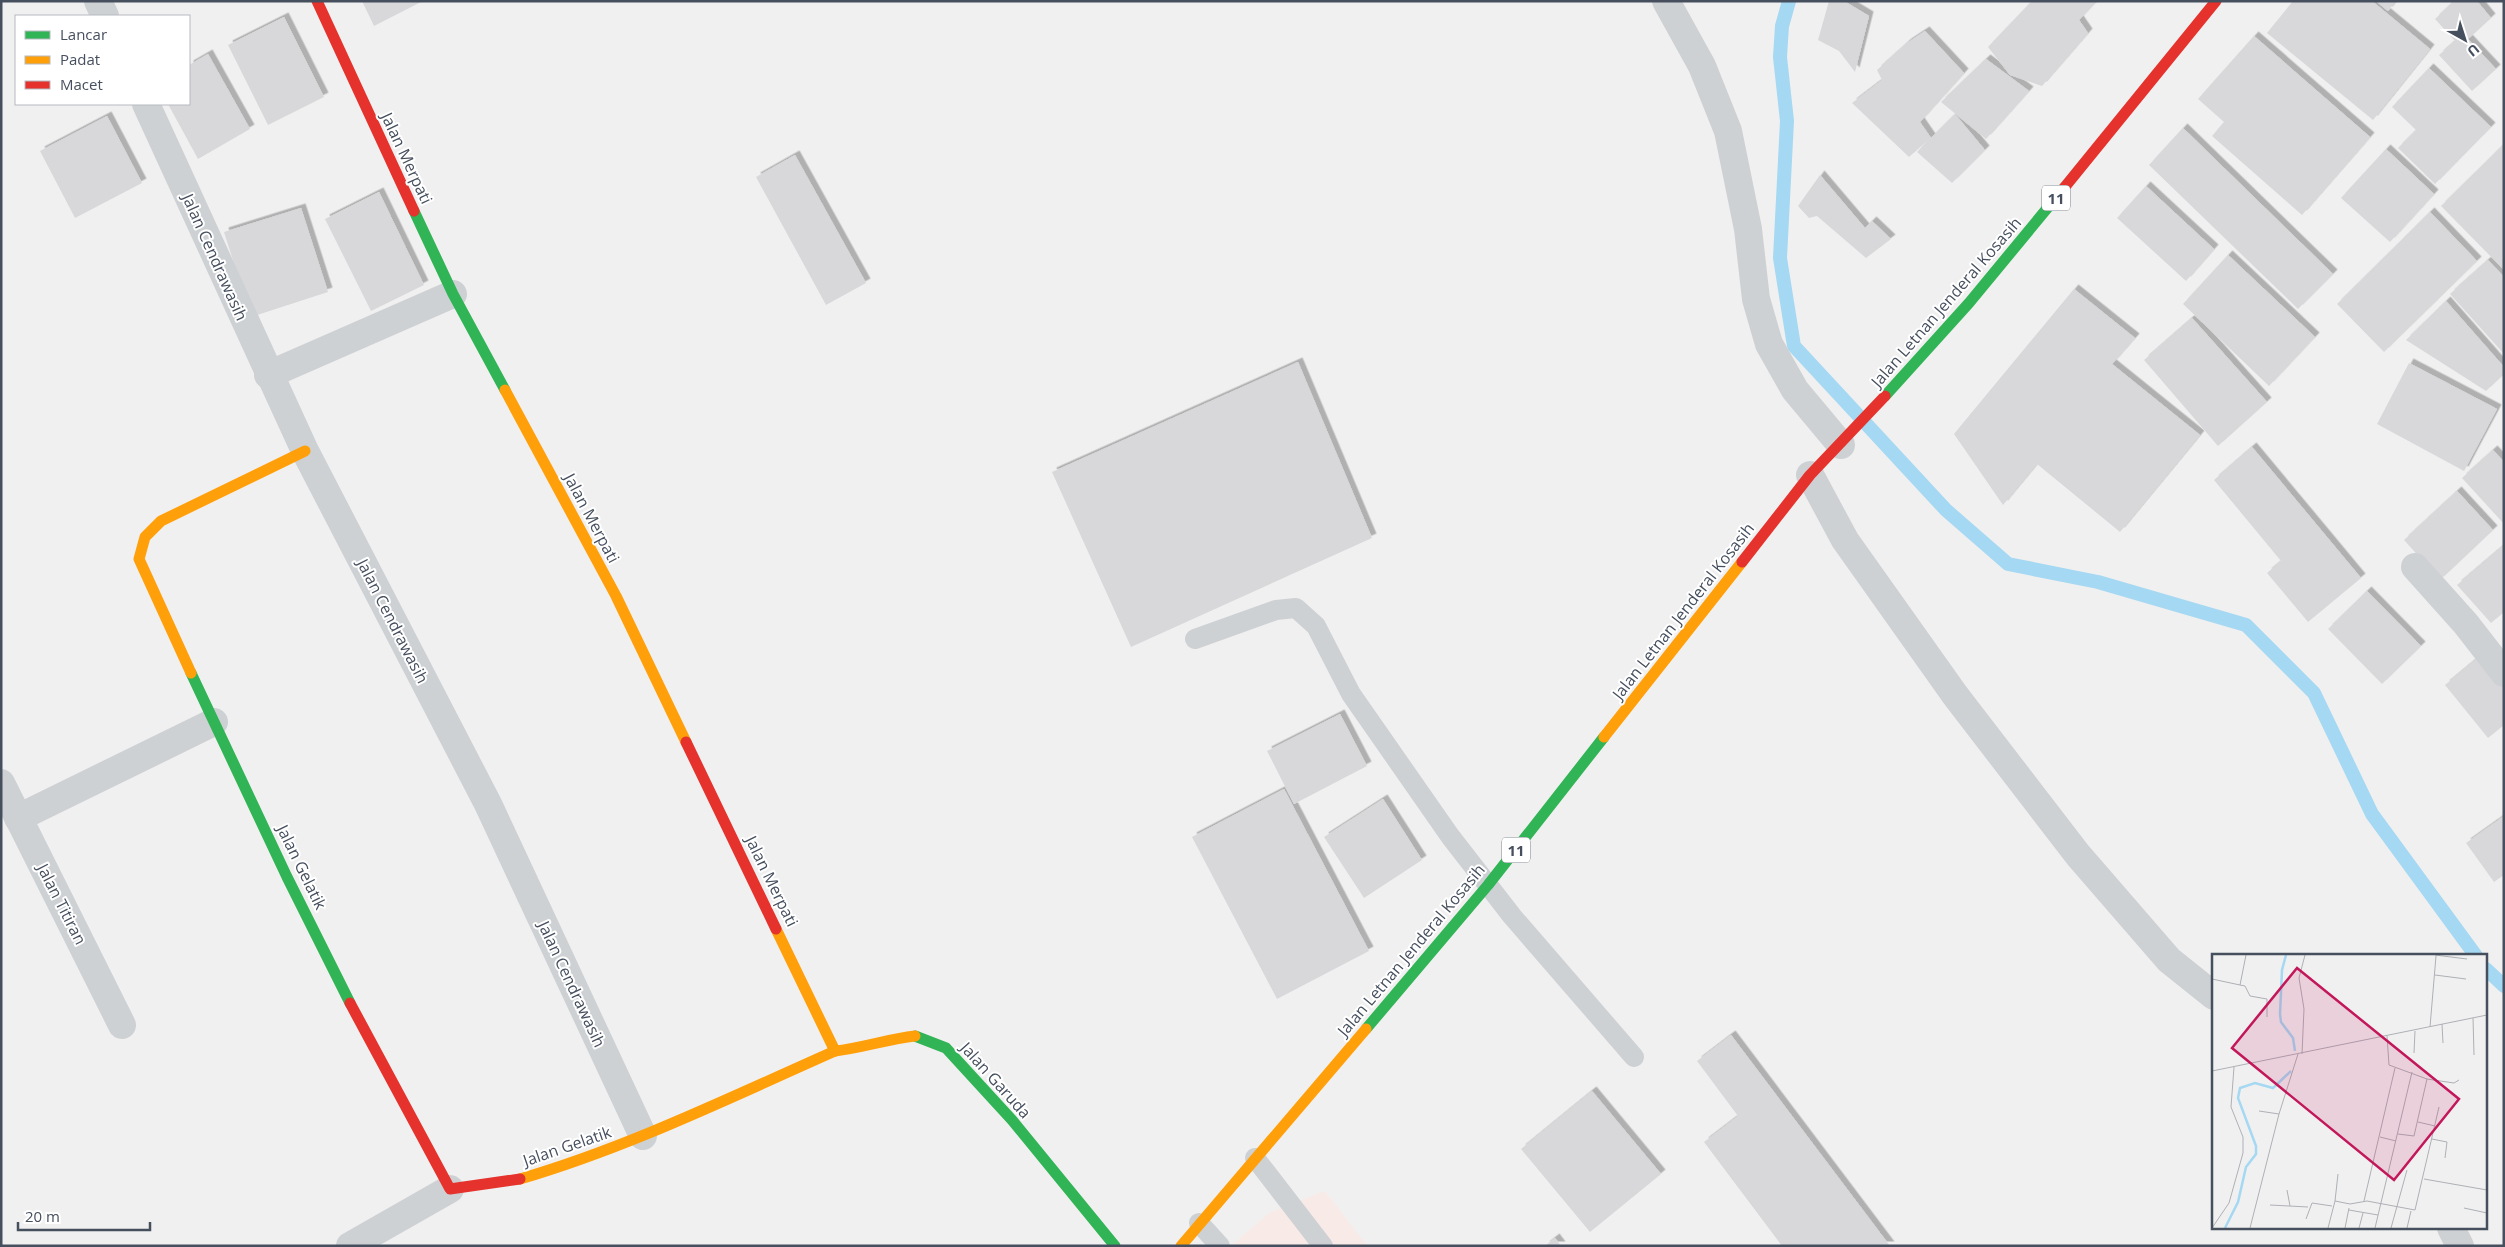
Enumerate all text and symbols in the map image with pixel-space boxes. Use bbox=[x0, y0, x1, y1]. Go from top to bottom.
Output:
legend bbox=[15, 15, 190, 105]
north arrow bbox=[2440, 15, 2490, 65]
text: Lancar bbox=[60, 24, 107, 44]
text: U bbox=[2463, 40, 2484, 61]
text: Padat bbox=[60, 49, 100, 69]
text: Macet bbox=[60, 74, 103, 94]
street label: Jalan Merpati bbox=[375, 107, 438, 207]
road number: 11 bbox=[2042, 186, 2070, 210]
street label: Jalan Cendrawasih bbox=[176, 188, 253, 324]
street label: Jalan Letnan Jenderal Kosasih bbox=[1865, 212, 2026, 393]
street label: Jalan Merpati bbox=[558, 468, 625, 567]
street label: Jalan Letnan Jenderal Kosasih bbox=[1606, 518, 1759, 706]
street label: Jalan Cendrawasih bbox=[351, 553, 434, 687]
street label: Jalan Gelatik bbox=[271, 819, 332, 914]
street label: Jalan Merpati bbox=[740, 830, 803, 930]
road number: 11 bbox=[1502, 838, 1530, 862]
street label: Jalan Titiran bbox=[31, 858, 92, 948]
street label: Jalan Letnan Jenderal Kosasih bbox=[1331, 859, 1490, 1042]
street label: Jalan Cendrawasih bbox=[532, 915, 611, 1051]
inset map bbox=[2212, 954, 2488, 1230]
street label: Jalan Garuda bbox=[954, 1036, 1036, 1123]
street label: Jalan Gelatik bbox=[518, 1120, 615, 1172]
scale bar bbox=[18, 1200, 150, 1232]
text: 20 m bbox=[25, 1206, 60, 1226]

